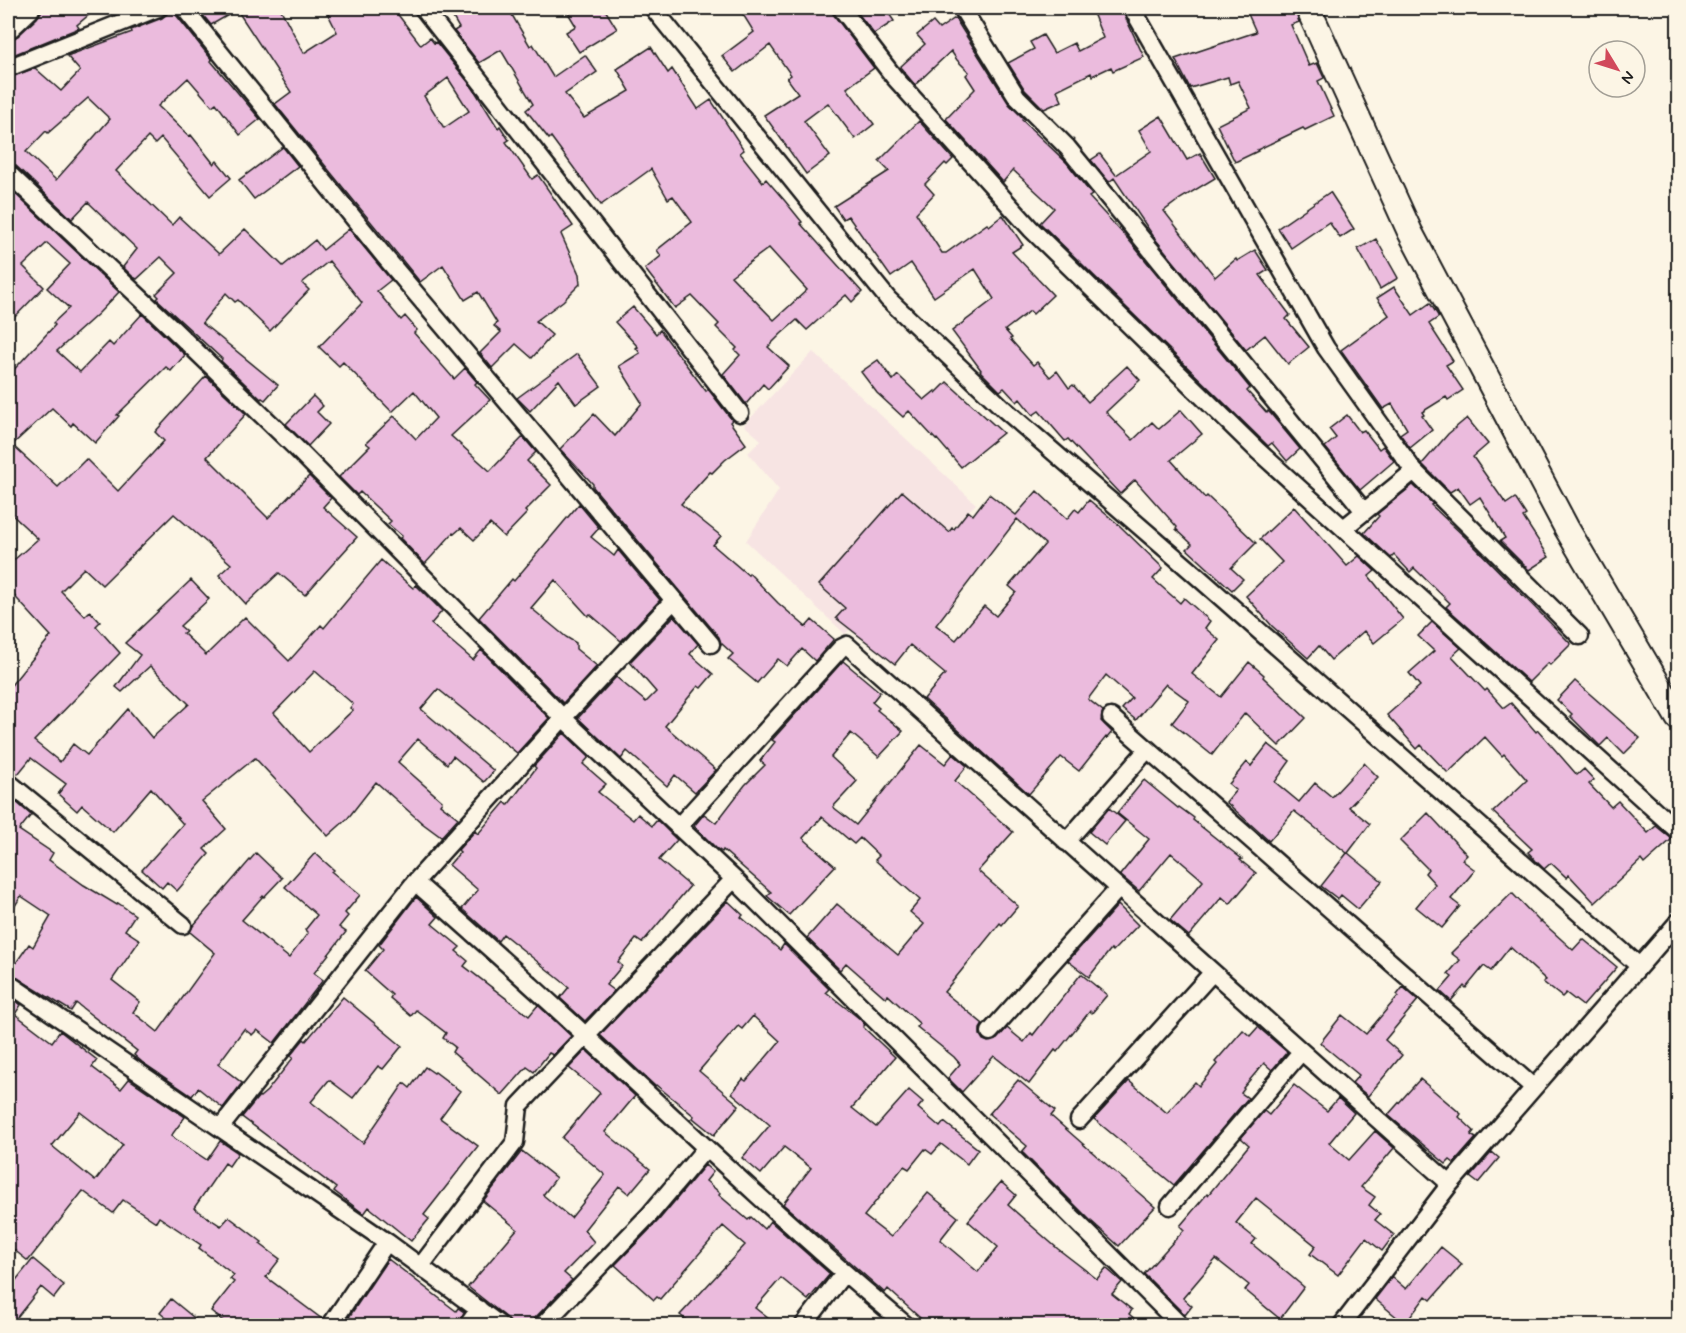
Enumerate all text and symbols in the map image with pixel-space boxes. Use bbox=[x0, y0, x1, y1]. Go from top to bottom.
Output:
north arrow bbox=[1587, 39, 1647, 99]
text: N bbox=[1616, 67, 1639, 88]

